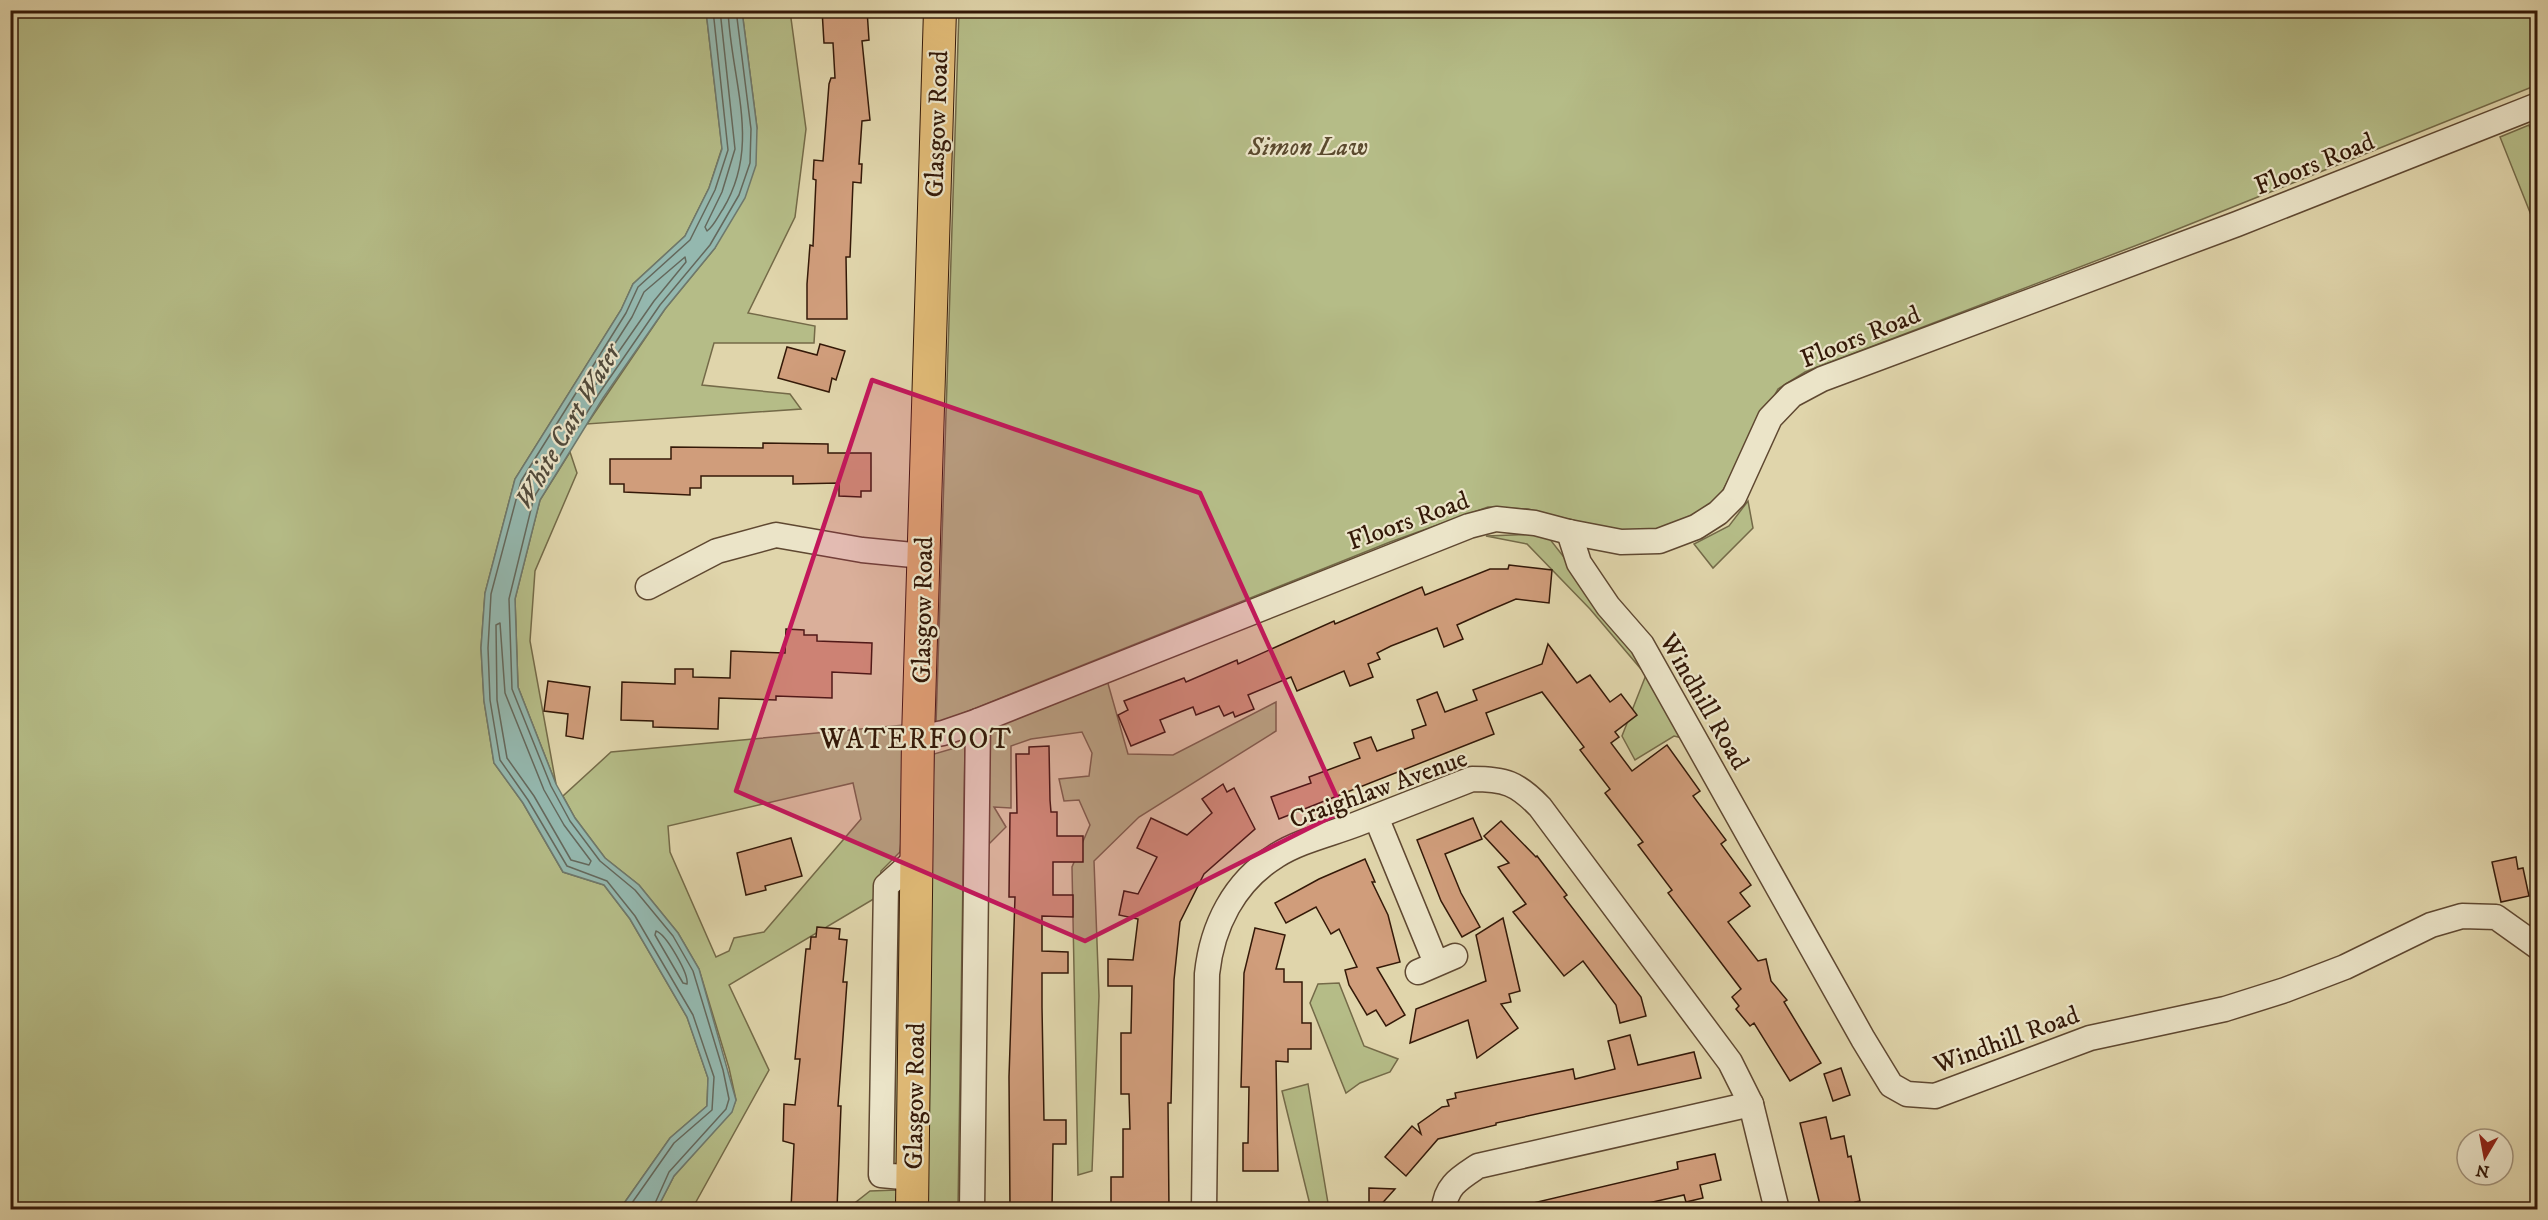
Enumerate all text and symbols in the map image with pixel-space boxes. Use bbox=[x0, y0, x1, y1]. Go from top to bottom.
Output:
street label: Glasgow Road bbox=[918, 50, 957, 198]
street label: Floors Road bbox=[2250, 125, 2379, 203]
park label: Simon Law bbox=[1247, 131, 1368, 164]
street label: Floors Road bbox=[1796, 298, 1925, 376]
water label: White Cart Water bbox=[507, 336, 630, 515]
street label: Floors Road bbox=[1343, 484, 1474, 559]
street label: Glasgow Road bbox=[906, 536, 941, 684]
street label: Windhill Road bbox=[1651, 627, 1756, 776]
district label: WATERFOOT bbox=[818, 722, 1013, 757]
street label: Craighlaw Avenue bbox=[1285, 742, 1472, 837]
street label: Windhill Road bbox=[1928, 999, 2084, 1082]
street label: Glasgow Road bbox=[898, 1022, 933, 1170]
north arrow bbox=[2455, 1127, 2515, 1187]
text: N bbox=[2474, 1160, 2491, 1182]

